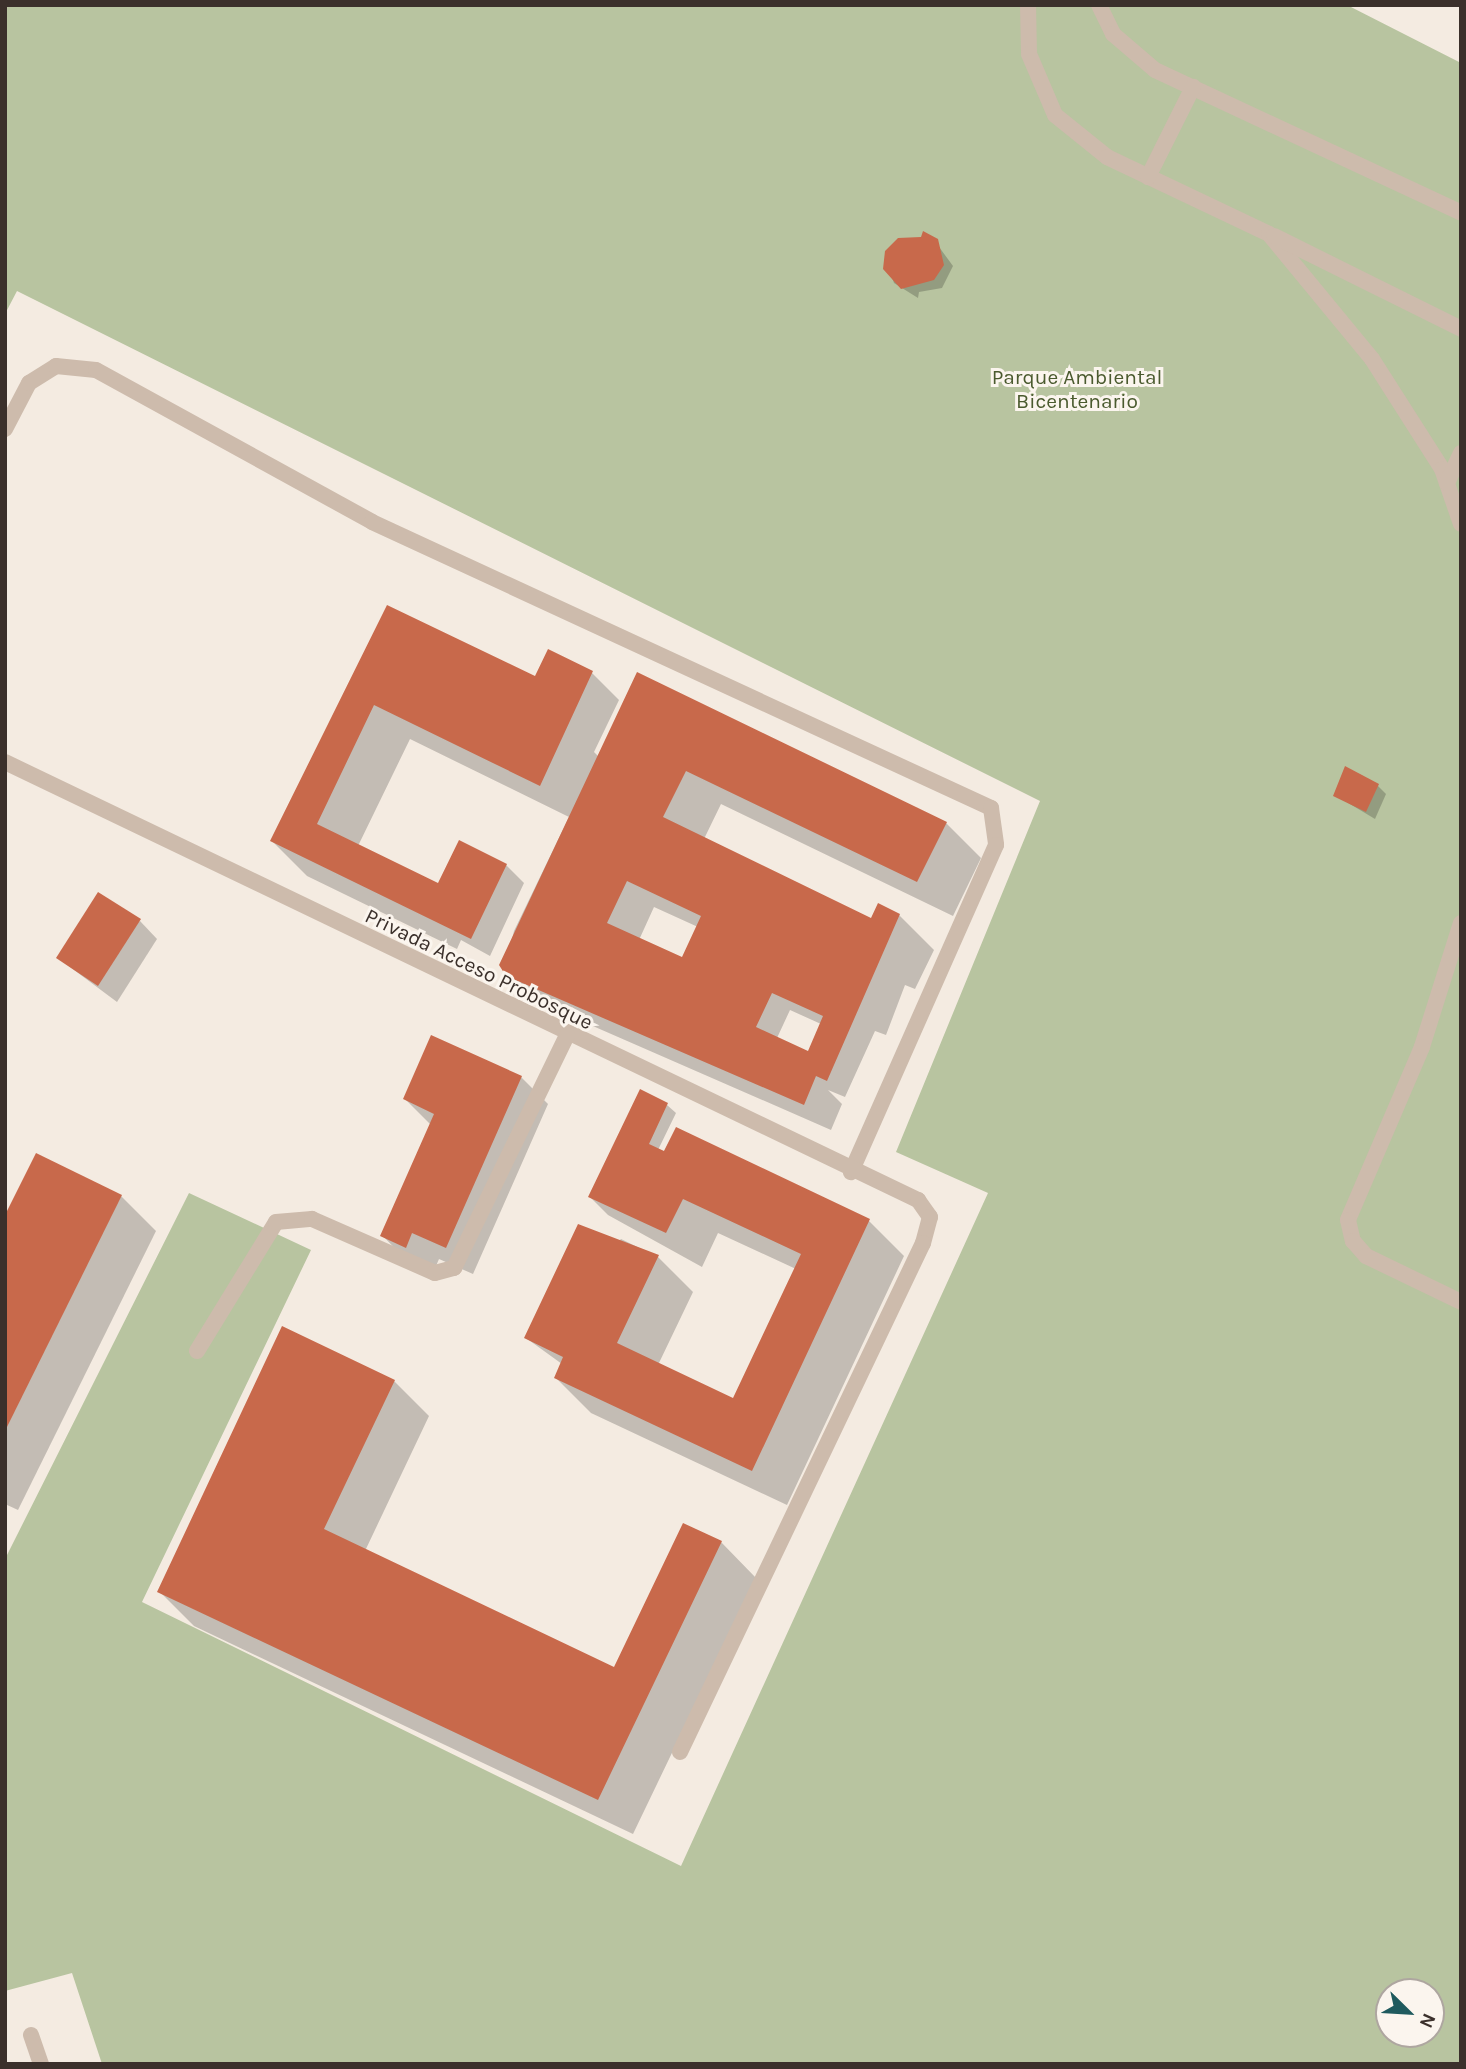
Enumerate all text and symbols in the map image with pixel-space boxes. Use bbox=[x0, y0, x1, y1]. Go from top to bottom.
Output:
park label: Parque Ambiental Bicentenario bbox=[992, 364, 1162, 414]
street label: Privada Acceso Probosque bbox=[361, 903, 597, 1035]
north arrow bbox=[1375, 1978, 1445, 2048]
text: N bbox=[1415, 2010, 1440, 2031]

